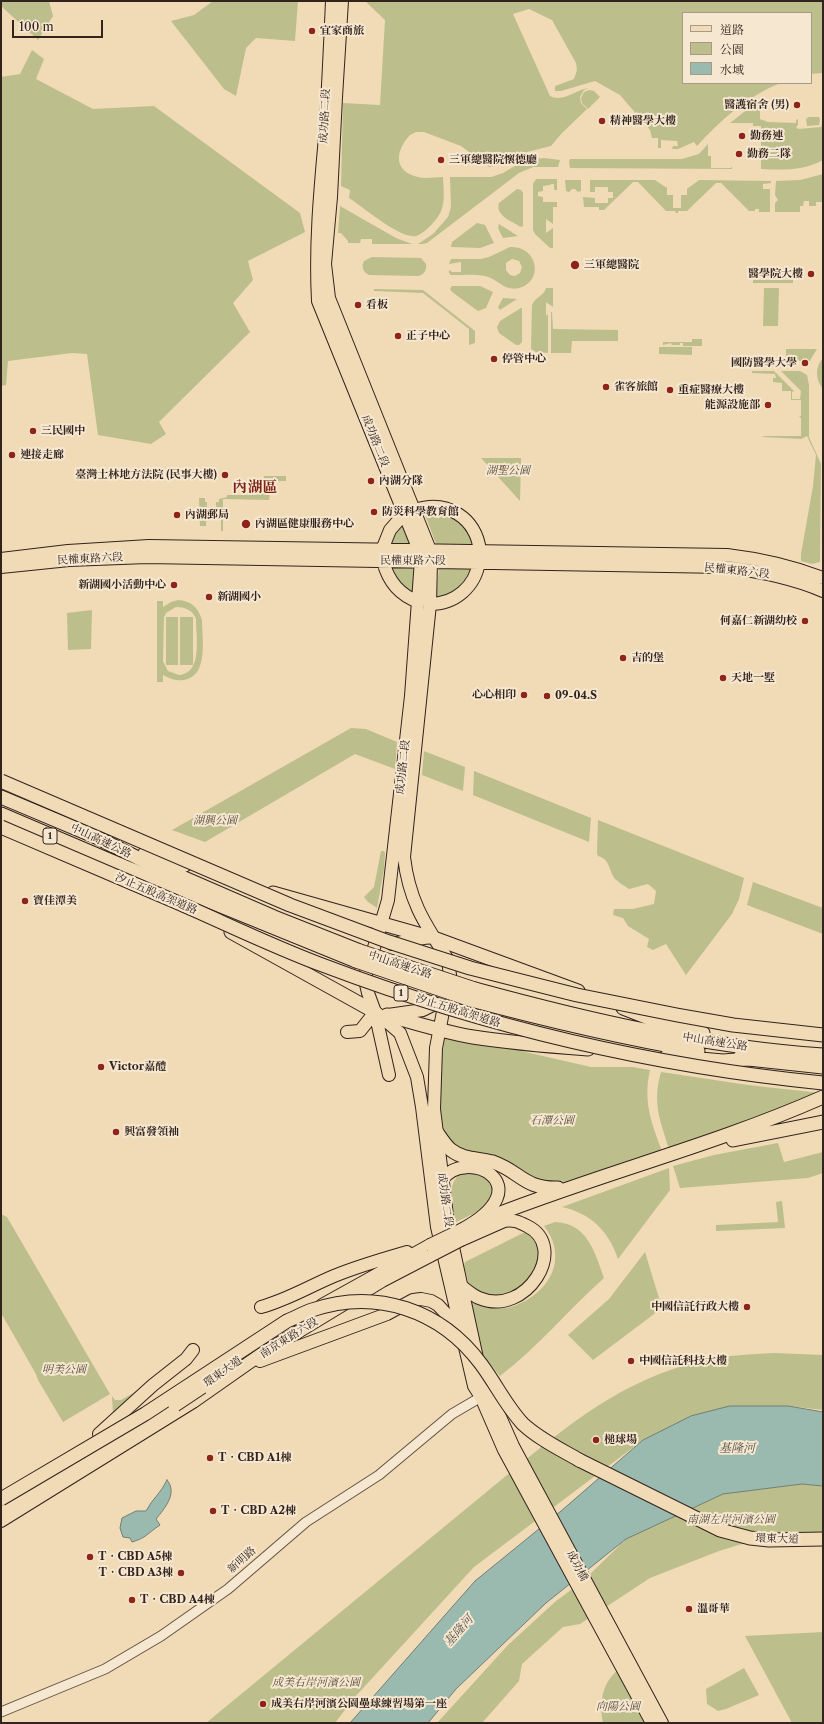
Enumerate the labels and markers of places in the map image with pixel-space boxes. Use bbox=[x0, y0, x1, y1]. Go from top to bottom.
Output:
place label: 宜家商旅 bbox=[320, 24, 364, 38]
marker: 宜家商旅 bbox=[307, 26, 317, 36]
place label: 醫護宿舍 (男) bbox=[724, 98, 789, 112]
marker: 醫護宿舍 (男) bbox=[792, 100, 802, 110]
place label: 精神醫學大樓 bbox=[610, 114, 676, 128]
marker: 精神醫學大樓 bbox=[597, 116, 607, 126]
place label: 勤務連 bbox=[750, 129, 783, 143]
marker: 勤務連 bbox=[737, 131, 747, 141]
place label: 勤務二隊 bbox=[747, 147, 791, 161]
marker: 勤務二隊 bbox=[734, 149, 744, 159]
place label: 三軍總醫院懷德廳 bbox=[449, 153, 537, 167]
marker: 三軍總醫院懷德廳 bbox=[436, 155, 446, 165]
place label: 三軍總醫院 bbox=[584, 258, 639, 272]
marker: 三軍總醫院 bbox=[569, 259, 581, 271]
place label: 醫學院大樓 bbox=[748, 267, 803, 281]
marker: 醫學院大樓 bbox=[806, 269, 816, 279]
place label: 看板 bbox=[366, 298, 388, 312]
marker: 看板 bbox=[353, 300, 363, 310]
place label: 正子中心 bbox=[406, 329, 450, 343]
marker: 正子中心 bbox=[393, 331, 403, 341]
place label: 停管中心 bbox=[502, 352, 546, 366]
marker: 停管中心 bbox=[489, 354, 499, 364]
place label: 國防醫學大學 bbox=[731, 356, 797, 370]
marker: 國防醫學大學 bbox=[800, 358, 810, 368]
place label: 雀客旅館 bbox=[614, 380, 658, 394]
marker: 雀客旅館 bbox=[601, 382, 611, 392]
place label: 重症醫療大樓 bbox=[678, 383, 744, 397]
marker: 重症醫療大樓 bbox=[665, 385, 675, 395]
place label: 能源設施部 bbox=[705, 398, 760, 412]
marker: 能源設施部 bbox=[763, 400, 773, 410]
place label: 三民國中 bbox=[41, 424, 85, 438]
marker: 三民國中 bbox=[28, 426, 38, 436]
place label: 連接走廊 bbox=[20, 448, 64, 462]
marker: 連接走廊 bbox=[7, 450, 17, 460]
place label: 臺灣士林地方法院 (民事大樓) bbox=[75, 468, 217, 482]
marker: 臺灣士林地方法院 (民事大樓) bbox=[220, 470, 230, 480]
place label: 內湖分隊 bbox=[379, 474, 423, 488]
marker: 內湖分隊 bbox=[366, 476, 376, 486]
place label: 防災科學教育館 bbox=[382, 505, 459, 519]
marker: 防災科學教育館 bbox=[369, 507, 379, 517]
place label: 內湖郵局 bbox=[185, 508, 229, 522]
marker: 內湖郵局 bbox=[172, 510, 182, 520]
place label: 內湖區健康服務中心 bbox=[255, 517, 354, 531]
marker: 內湖區健康服務中心 bbox=[240, 518, 252, 530]
place label: 新湖國小活動中心 bbox=[78, 578, 166, 592]
marker: 新湖國小活動中心 bbox=[169, 580, 179, 590]
place label: 新湖國小 bbox=[217, 590, 261, 604]
marker: 新湖國小 bbox=[204, 592, 214, 602]
place label: 何嘉仁新湖幼校 bbox=[720, 614, 797, 628]
marker: 何嘉仁新湖幼校 bbox=[800, 616, 810, 626]
place label: 吉的堡 bbox=[631, 651, 664, 665]
marker: 吉的堡 bbox=[618, 653, 628, 663]
place label: 天地一墅 bbox=[731, 671, 775, 685]
marker: 天地一墅 bbox=[718, 673, 728, 683]
place label: 心心相印 bbox=[472, 688, 516, 702]
place label: 09-04.S bbox=[555, 689, 597, 703]
marker: 心心相印 bbox=[519, 690, 529, 700]
marker: 09-04.S bbox=[542, 691, 552, 701]
place label: 寶佳潭美 bbox=[33, 894, 77, 908]
marker: 寶佳潭美 bbox=[20, 896, 30, 906]
place label: Victor嘉醴 bbox=[109, 1060, 166, 1074]
marker: Victor嘉醴 bbox=[96, 1062, 106, 1072]
place label: 興富發領袖 bbox=[124, 1125, 179, 1139]
marker: 興富發領袖 bbox=[111, 1127, 121, 1137]
place label: 中國信託行政大樓 bbox=[651, 1300, 739, 1314]
marker: 中國信託行政大樓 bbox=[742, 1302, 752, 1312]
place label: 中國信託科技大樓 bbox=[639, 1354, 727, 1368]
marker: 中國信託科技大樓 bbox=[626, 1356, 636, 1366]
place label: 槌球場 bbox=[604, 1433, 637, 1447]
marker: 槌球場 bbox=[591, 1435, 601, 1445]
place label: T．CBD A1棟 bbox=[218, 1451, 291, 1465]
marker: T．CBD A1棟 bbox=[205, 1453, 215, 1463]
place label: T．CBD A2棟 bbox=[221, 1504, 296, 1518]
marker: T．CBD A2棟 bbox=[208, 1506, 218, 1516]
place label: T．CBD A5棟 bbox=[98, 1550, 172, 1564]
marker: T．CBD A5棟 bbox=[85, 1552, 95, 1562]
place label: T．CBD A3棟 bbox=[99, 1566, 173, 1580]
marker: T．CBD A3棟 bbox=[176, 1568, 186, 1578]
place label: T．CBD A4棟 bbox=[140, 1593, 215, 1607]
marker: T．CBD A4棟 bbox=[127, 1595, 137, 1605]
place label: 溫哥華 bbox=[697, 1602, 730, 1616]
marker: 溫哥華 bbox=[684, 1604, 694, 1614]
place label: 成美右岸河濱公園壘球練習場第一座 bbox=[271, 1697, 447, 1711]
marker: 成美右岸河濱公園壘球練習場第一座 bbox=[258, 1699, 268, 1709]

